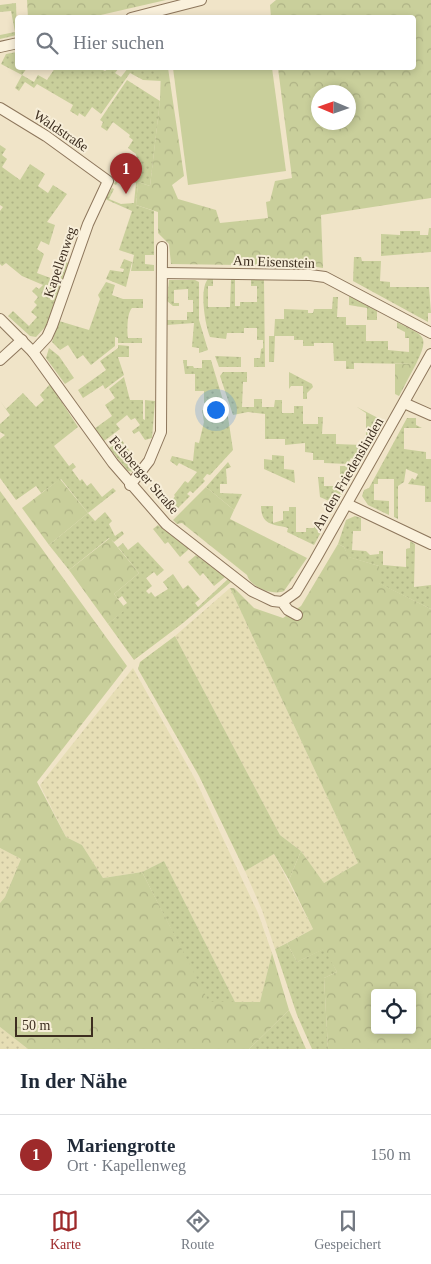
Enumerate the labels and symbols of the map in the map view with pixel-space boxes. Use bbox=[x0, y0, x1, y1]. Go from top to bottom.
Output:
north arrow bbox=[311, 85, 356, 130]
street label: Waldstraße bbox=[31, 107, 91, 155]
pin: 1 bbox=[110, 153, 142, 194]
street label: Kapellenweg bbox=[41, 225, 79, 299]
street label: Am Eisenstein bbox=[233, 253, 315, 271]
your location bbox=[203, 397, 229, 423]
street label: An den Friedenslinden bbox=[310, 415, 386, 533]
street label: Felsberger Straße bbox=[106, 433, 182, 517]
scale bar bbox=[15, 1014, 92, 1037]

